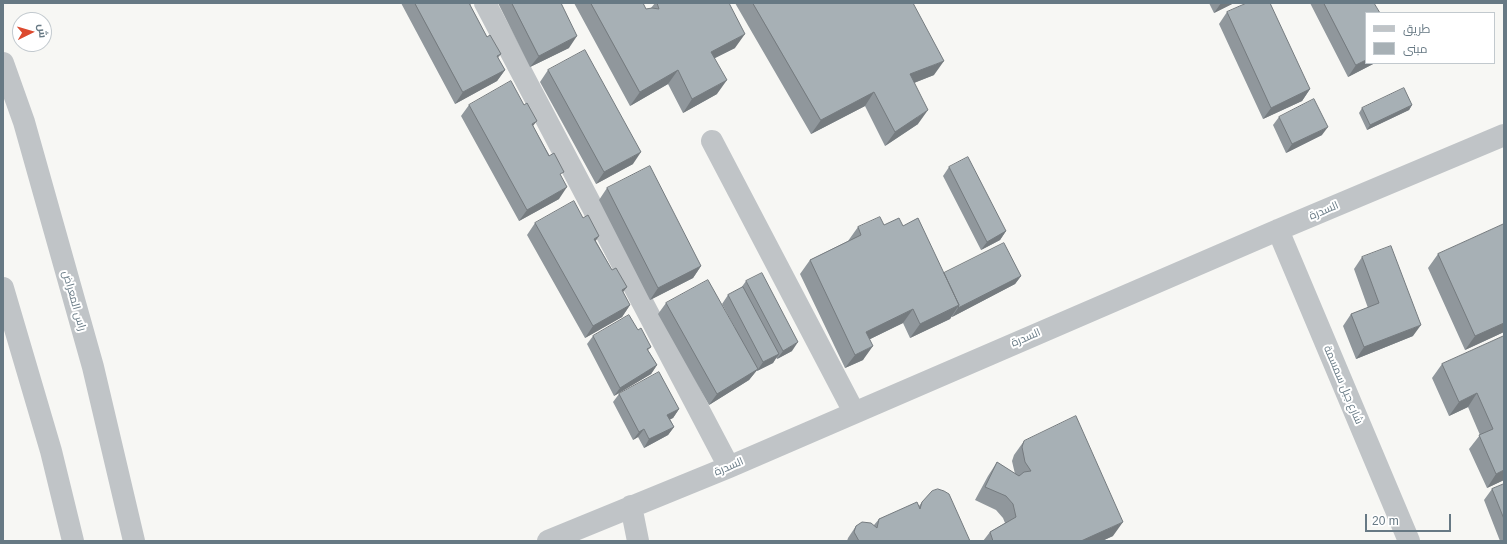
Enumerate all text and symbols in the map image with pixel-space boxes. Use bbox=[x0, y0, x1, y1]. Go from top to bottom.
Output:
north arrow bbox=[12, 12, 52, 52]
legend bbox=[1365, 12, 1495, 64]
text: طريق bbox=[1403, 22, 1430, 36]
text: ش bbox=[36, 23, 50, 39]
text: مبنى bbox=[1403, 42, 1428, 56]
street label: السدرة bbox=[1307, 199, 1341, 223]
street label: راس المعراض bbox=[59, 269, 89, 333]
street label: السدرة bbox=[1009, 326, 1043, 350]
street label: شارع جبل سمسمة bbox=[1320, 344, 1366, 426]
street label: السدرة bbox=[712, 455, 746, 479]
scale bar bbox=[1367, 506, 1453, 532]
text: 20 m bbox=[1372, 514, 1399, 528]

